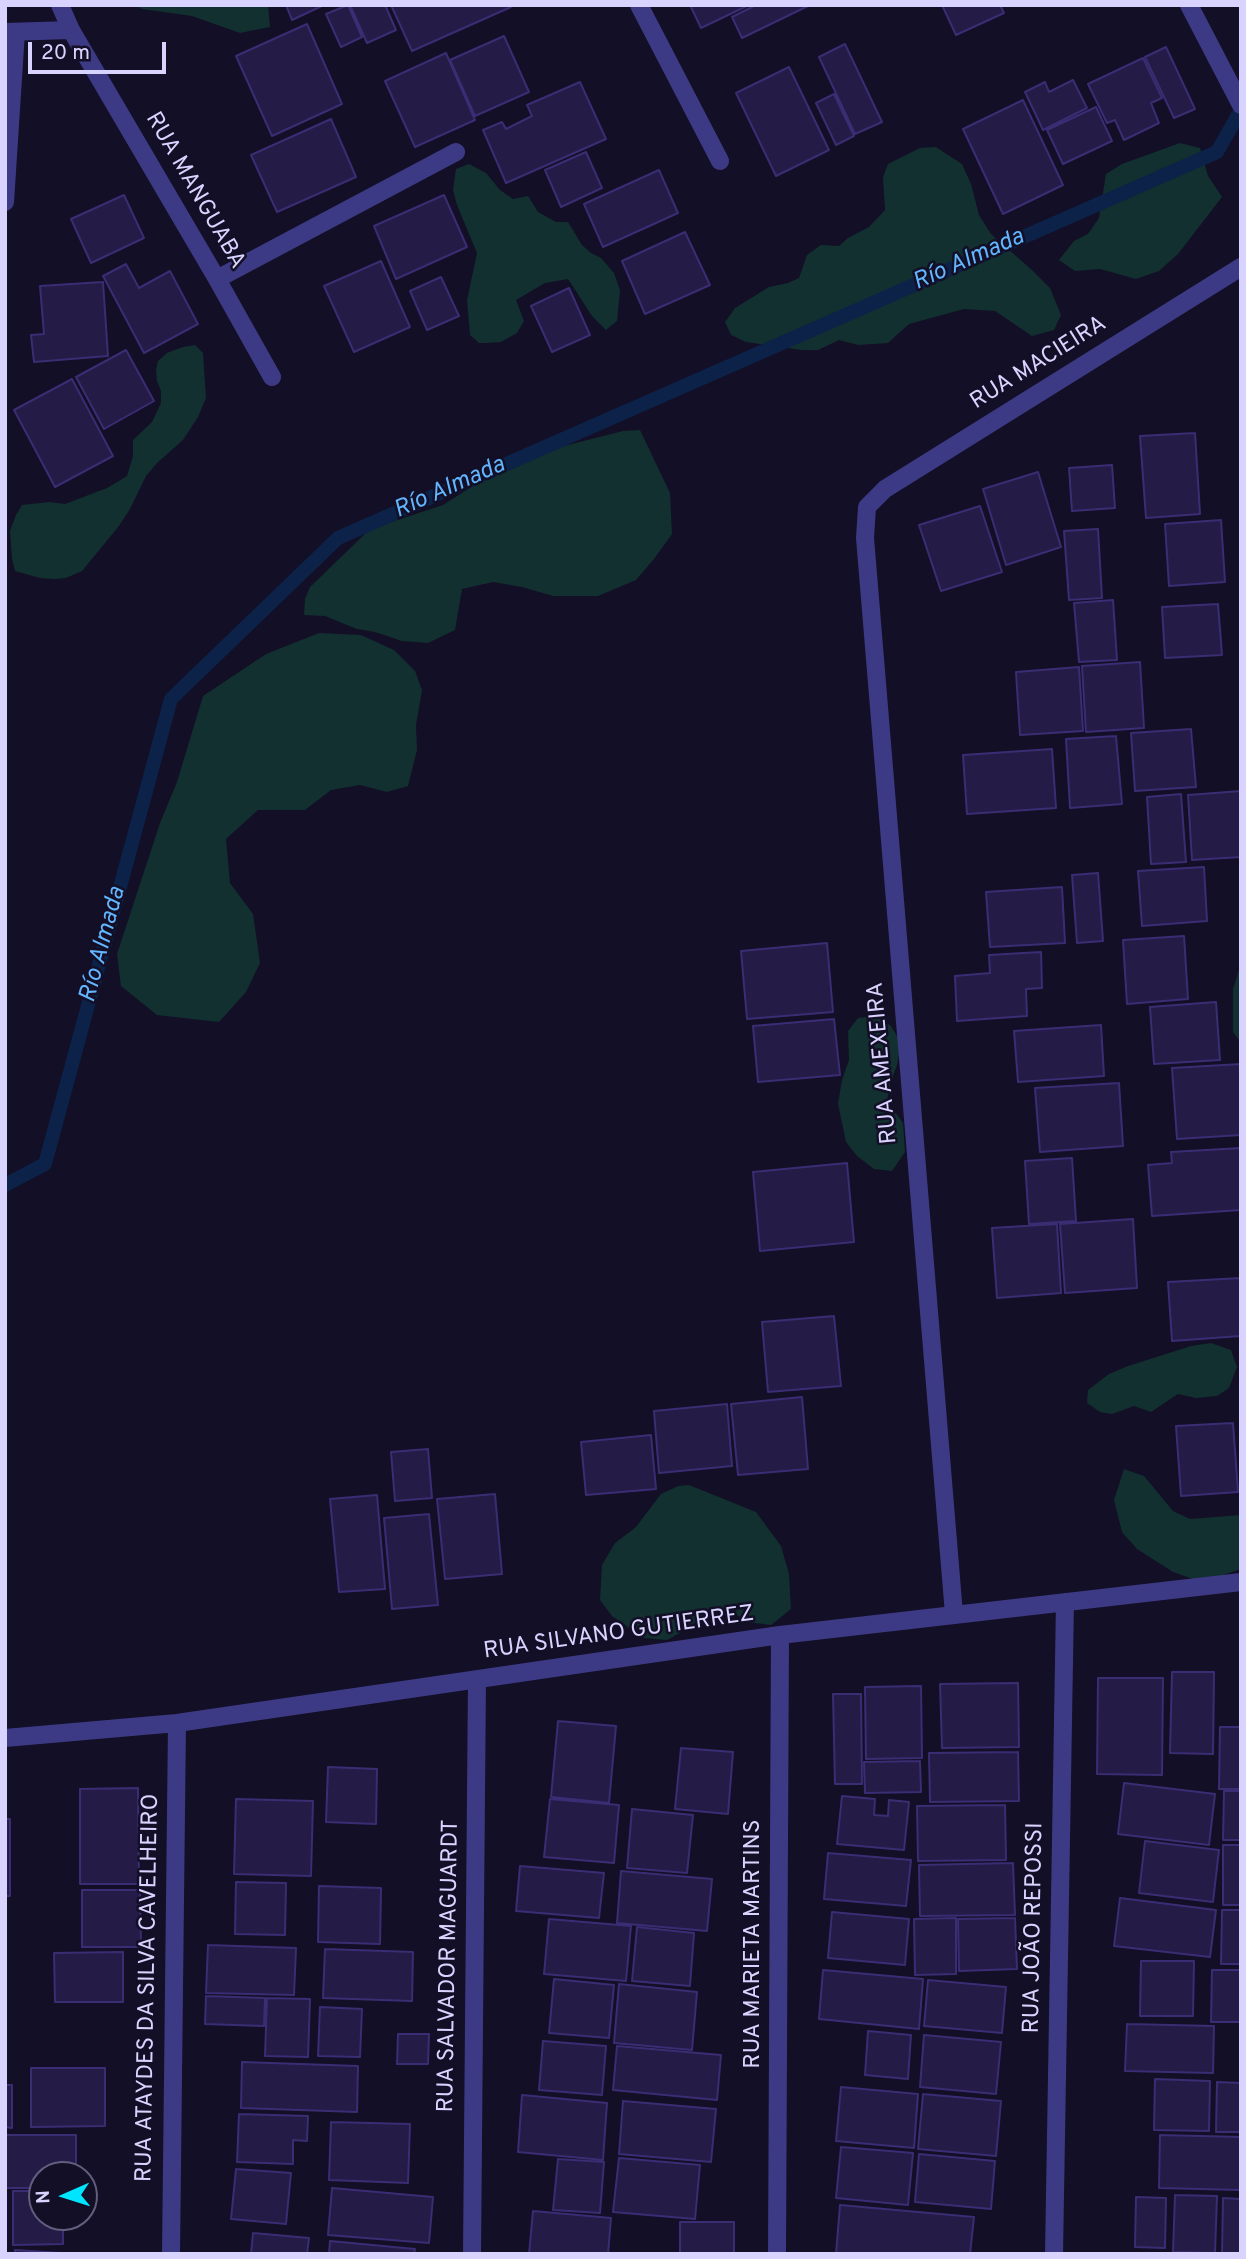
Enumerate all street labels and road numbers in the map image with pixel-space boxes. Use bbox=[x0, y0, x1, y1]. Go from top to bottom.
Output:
street label: RUA MANGUABA bbox=[138, 108, 250, 274]
street label: RUA MACIEIRA bbox=[966, 311, 1112, 417]
street label: RUA AMEXEIRA bbox=[863, 981, 905, 1145]
street label: RUA SILVANO GUTIERREZ bbox=[482, 1601, 756, 1667]
street label: RUA ATAYDES DA SILVA CAVELHEIRO bbox=[132, 1793, 166, 2183]
street label: RUA SALVADOR MAGUARDT bbox=[434, 1819, 466, 2113]
street label: RUA MARIETA MARTINS bbox=[740, 1819, 768, 2069]
street label: RUA JOÃO REPOSSI bbox=[1019, 1822, 1051, 2034]

